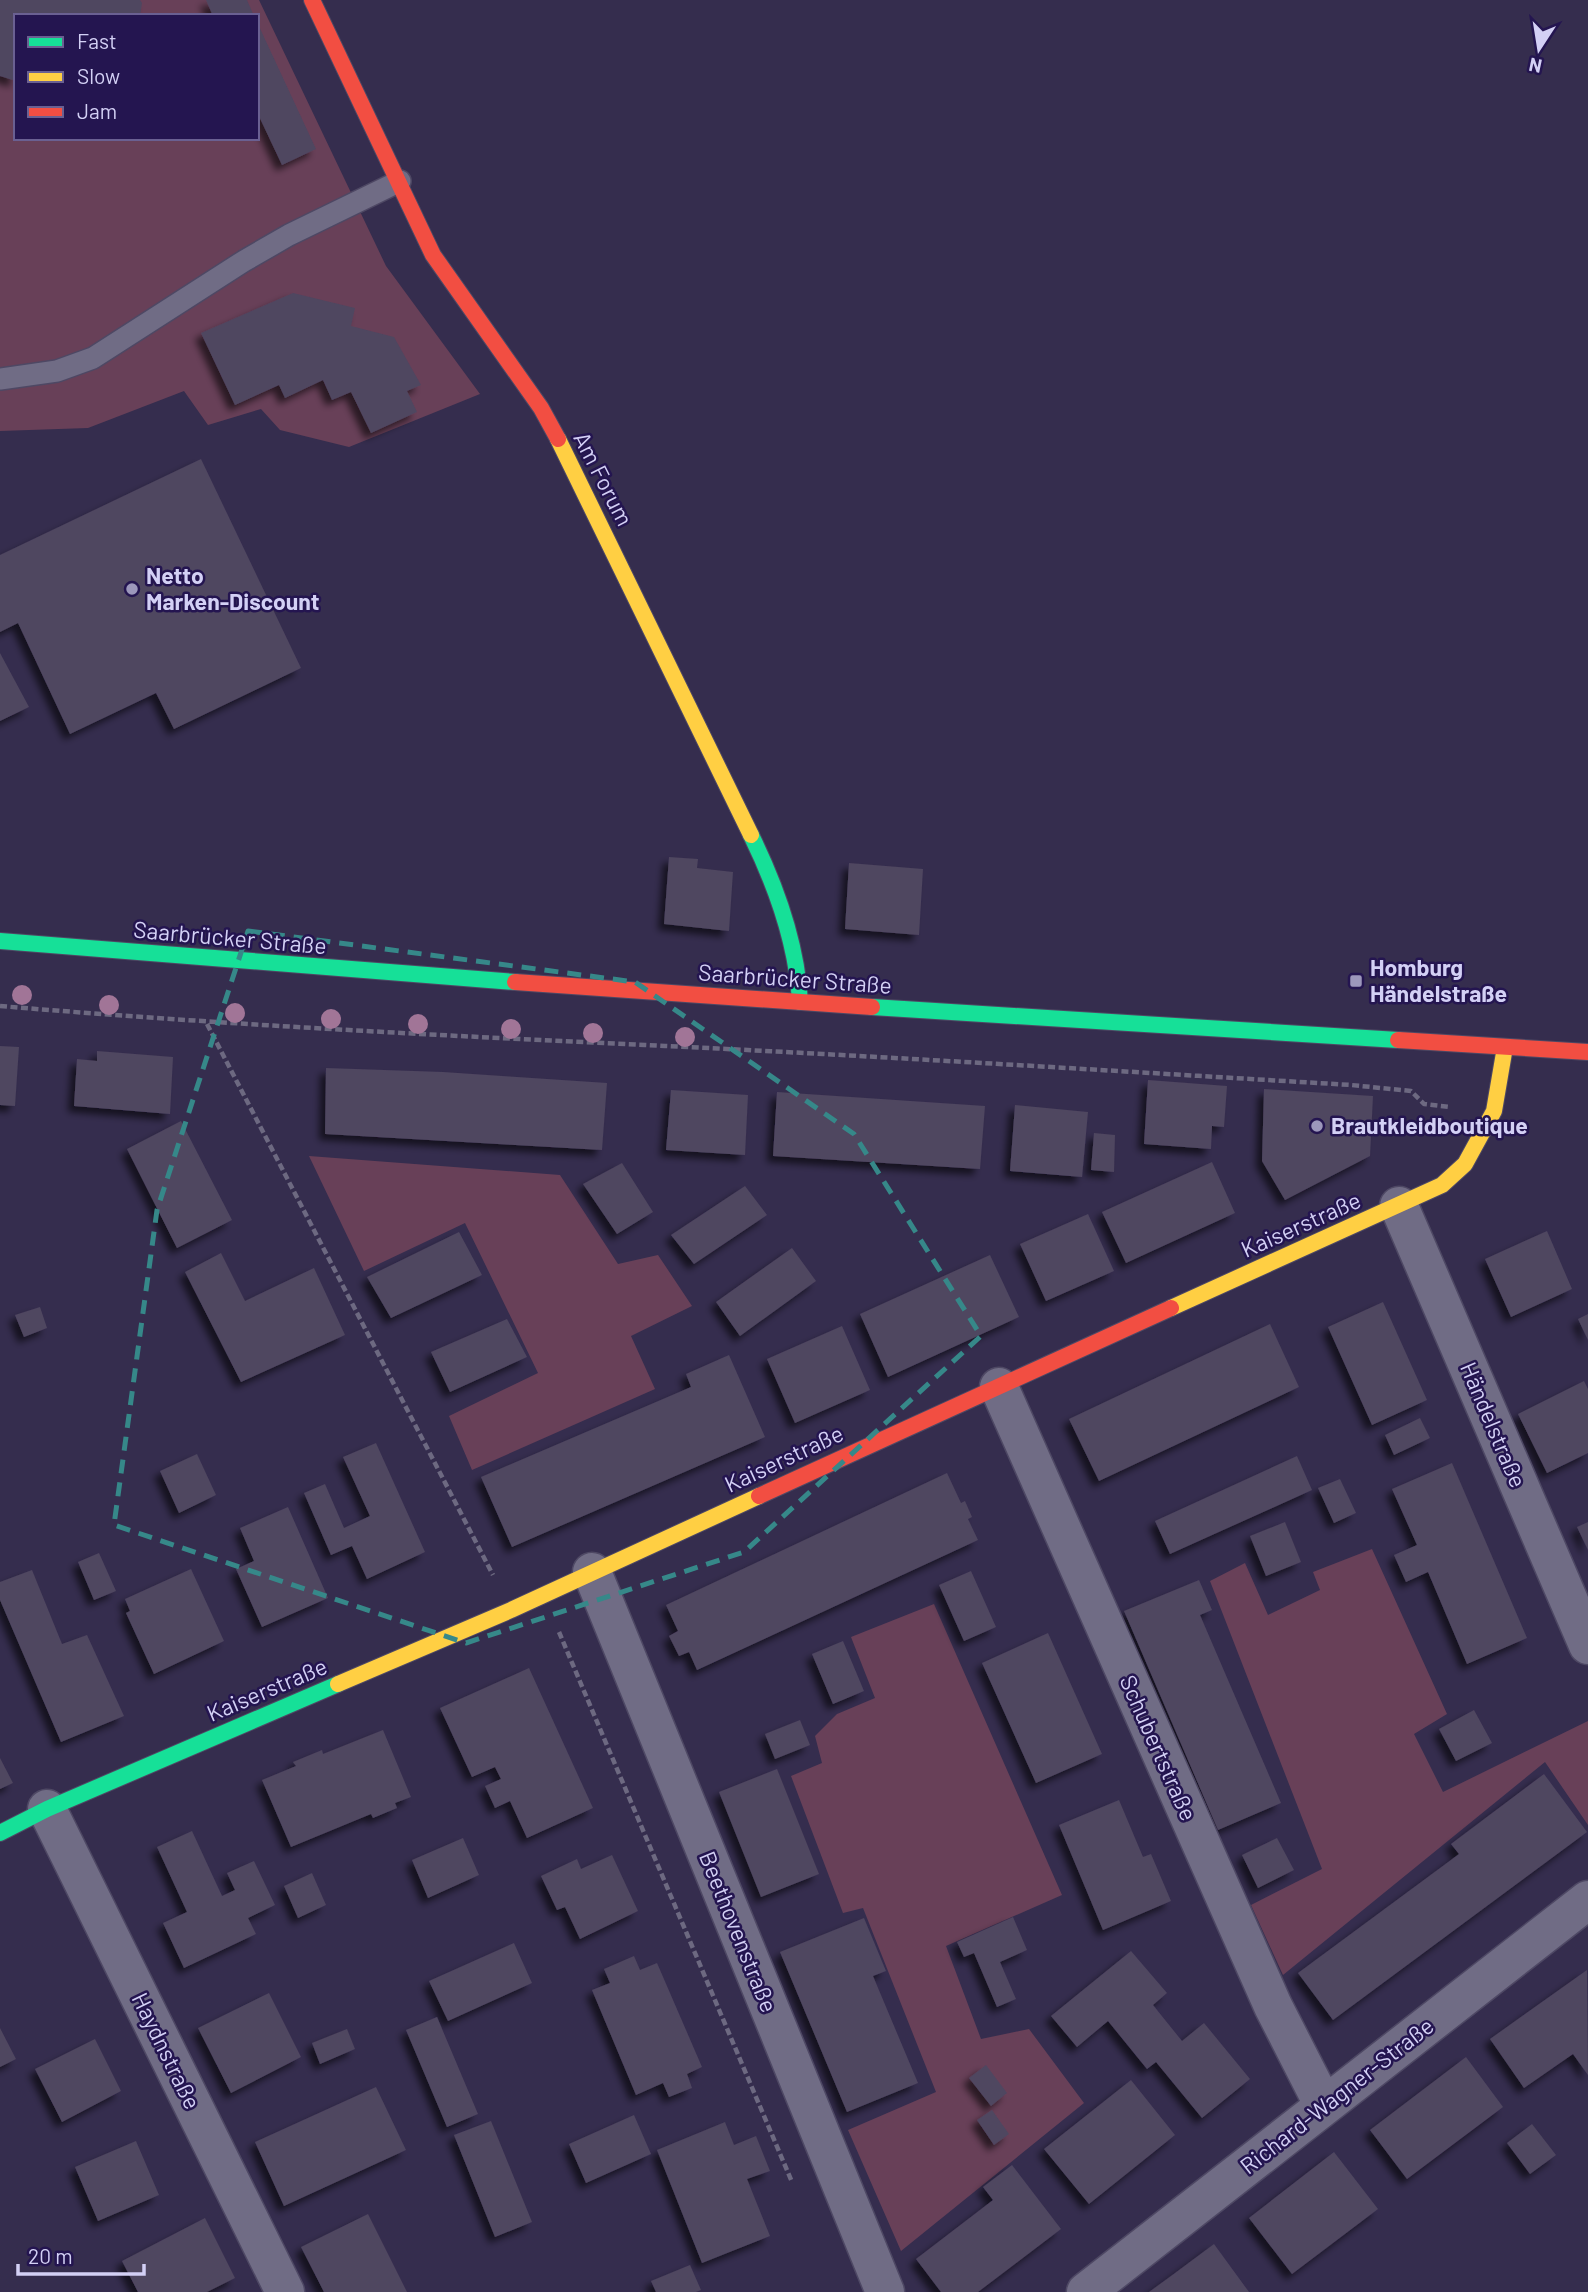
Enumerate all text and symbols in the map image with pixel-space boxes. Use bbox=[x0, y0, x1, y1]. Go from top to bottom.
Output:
legend bbox=[14, 14, 259, 140]
north arrow bbox=[1504, 14, 1574, 84]
text: Fast bbox=[77, 28, 117, 53]
text: N bbox=[1527, 54, 1544, 79]
text: Slow bbox=[77, 63, 120, 88]
text: Jam bbox=[77, 98, 117, 123]
street label: Am Forum bbox=[568, 427, 640, 530]
place label: Netto Marken-Discount bbox=[146, 561, 320, 615]
marker: Netto Marken-Discount bbox=[124, 581, 140, 597]
street label: Saarbrücker Straße bbox=[132, 915, 328, 959]
place label: Homburg Händelstraße bbox=[1370, 953, 1507, 1007]
street label: Saarbrücker Straße bbox=[697, 957, 893, 999]
marker: Homburg Händelstraße bbox=[1348, 973, 1364, 989]
place label: Brautkleidboutique bbox=[1331, 1111, 1528, 1139]
marker: Brautkleidboutique bbox=[1309, 1118, 1325, 1134]
street label: Kaiserstraße bbox=[1236, 1185, 1365, 1263]
street label: Händelstraße bbox=[1455, 1358, 1533, 1492]
street label: Kaiserstraße bbox=[720, 1418, 847, 1498]
street label: Kaiserstraße bbox=[202, 1651, 331, 1727]
street label: Schubertstraße bbox=[1114, 1670, 1204, 1825]
street label: Beethovenstraße bbox=[694, 1847, 784, 2016]
street label: Haydnstraße bbox=[127, 1988, 207, 2113]
street label: Richard-Wagner-Straße bbox=[1234, 2011, 1439, 2179]
scale bar bbox=[18, 2232, 144, 2276]
text: 20 m bbox=[28, 2243, 73, 2268]

